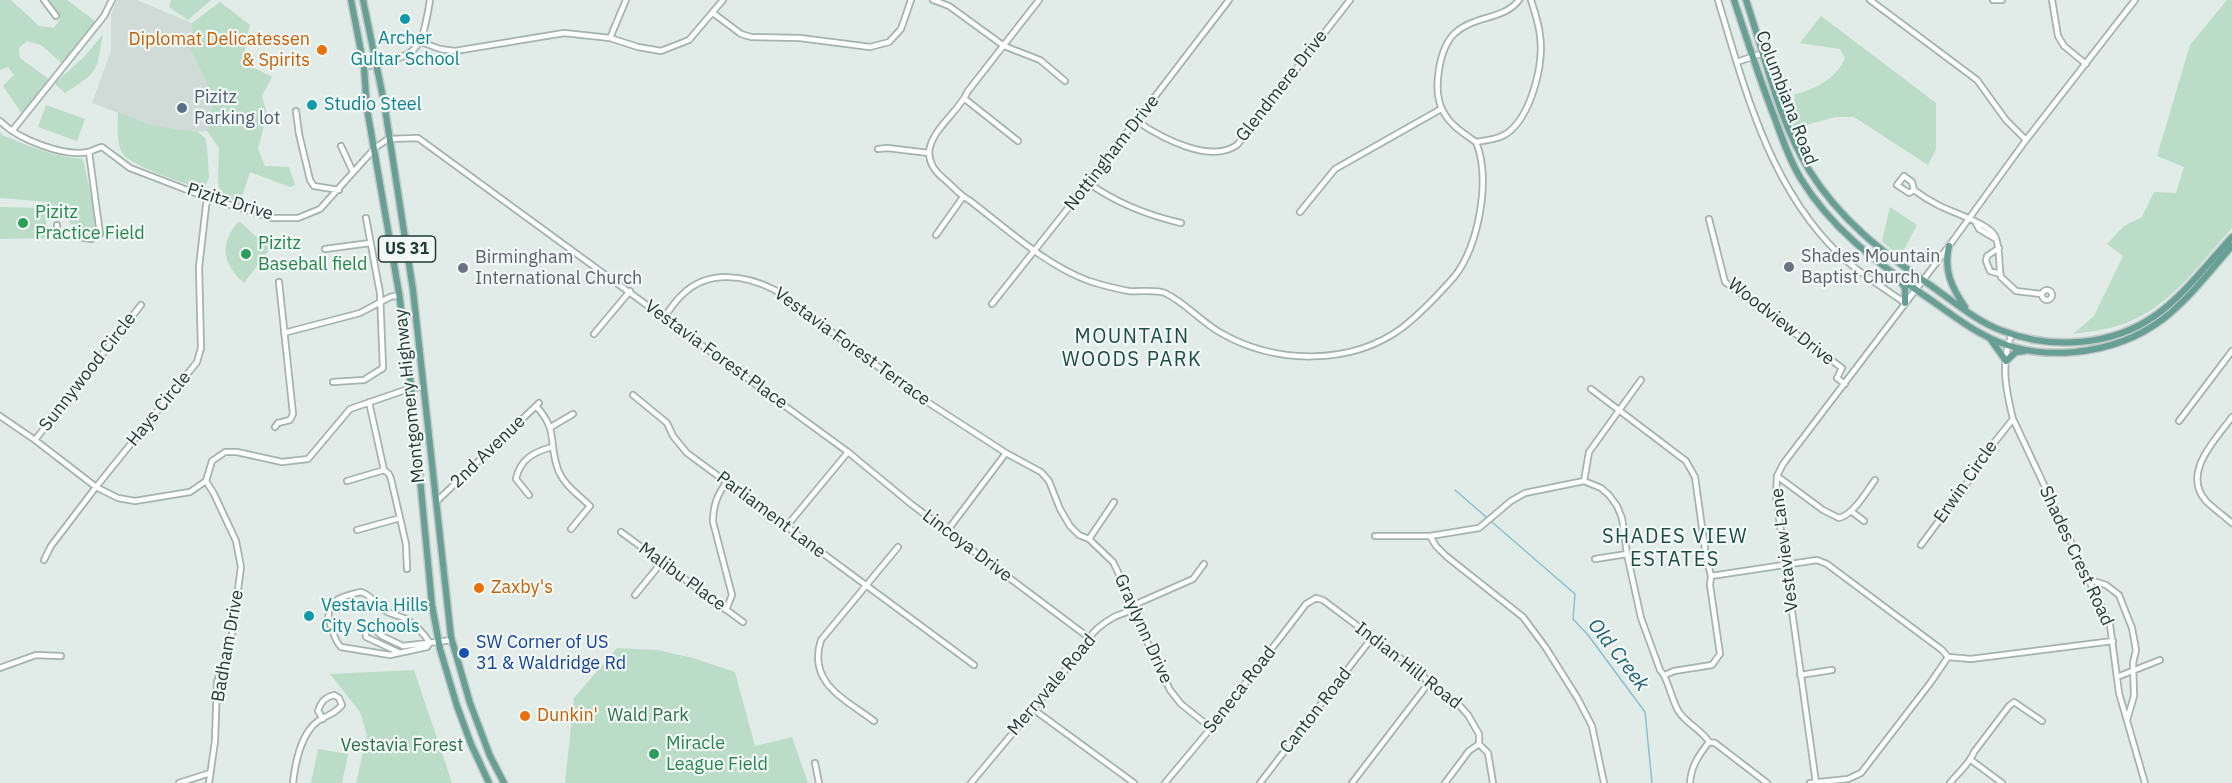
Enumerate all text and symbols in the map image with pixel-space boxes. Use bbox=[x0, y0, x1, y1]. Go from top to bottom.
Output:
marker: Archer Gultar School bbox=[398, 12, 412, 26]
street label: Glendmere Drive bbox=[1232, 26, 1332, 146]
place label: Archer Gultar School bbox=[350, 28, 460, 70]
street label: Columbiana Road bbox=[1750, 28, 1822, 168]
place label: Diplomat Delicatessen & Spirits bbox=[128, 29, 310, 72]
marker: Diplomat Delicatessen & Spirits bbox=[315, 43, 329, 57]
place label: Pizitz Parking lot bbox=[194, 87, 280, 130]
street label: Nottingham Drive bbox=[1060, 91, 1164, 215]
place label: Studio Steel bbox=[324, 94, 422, 116]
marker: Studio Steel bbox=[305, 98, 319, 112]
marker: Pizitz Parking lot bbox=[175, 101, 189, 115]
street label: Pizitz Drive bbox=[184, 179, 276, 225]
place label: Pizitz Practice Field bbox=[35, 202, 145, 244]
marker: Pizitz Practice Field bbox=[16, 216, 30, 230]
place label: Pizitz Baseball field bbox=[258, 233, 367, 276]
road number: US 31 bbox=[378, 236, 436, 262]
place label: Shades Mountain Baptist Church bbox=[1801, 246, 1940, 288]
marker: Pizitz Baseball field bbox=[239, 247, 253, 261]
place label: Birmingham International Church bbox=[475, 247, 642, 290]
marker: Shades Mountain Baptist Church bbox=[1782, 260, 1796, 274]
marker: Birmingham International Church bbox=[456, 261, 470, 275]
street label: Woodview Drive bbox=[1723, 274, 1839, 370]
street label: Vestavia Forest Terrace bbox=[770, 283, 934, 411]
street label: Vestavia Forest Place bbox=[640, 296, 792, 414]
street label: Sunnywood Circle bbox=[35, 308, 141, 436]
street label: Montgomery Highway bbox=[390, 308, 430, 484]
district label: MOUNTAIN WOODS PARK bbox=[1062, 325, 1202, 372]
street label: Hays Circle bbox=[122, 367, 196, 451]
street label: 2nd Avenue bbox=[446, 411, 530, 493]
street label: Erwin Circle bbox=[1930, 436, 2002, 528]
street label: Parliament Lane bbox=[712, 467, 830, 563]
street label: Shades Crest Road bbox=[2034, 483, 2118, 629]
street label: Vestaview Lane bbox=[1767, 487, 1803, 613]
street label: Lincoya Drive bbox=[918, 505, 1016, 587]
district label: SHADES VIEW ESTATES bbox=[1602, 525, 1748, 572]
street label: Malibu Place bbox=[634, 538, 730, 616]
street label: Graylynn Drive bbox=[1109, 571, 1177, 687]
place label: Zaxby's bbox=[491, 577, 553, 599]
marker: Zaxby's bbox=[472, 581, 486, 595]
street label: Badham Drive bbox=[208, 588, 248, 704]
place label: Vestavia Hills City Schools bbox=[321, 595, 429, 638]
marker: Vestavia Hills City Schools bbox=[302, 609, 316, 623]
water label: Old Creek bbox=[1582, 614, 1654, 696]
street label: Indian Hill Road bbox=[1351, 618, 1465, 714]
street label: Merryvale Road bbox=[1003, 630, 1101, 740]
place label: SW Corner of US 31 & Waldridge Rd bbox=[476, 632, 626, 674]
street label: Seneca Road bbox=[1199, 642, 1281, 738]
marker: SW Corner of US 31 & Waldridge Rd bbox=[457, 646, 471, 660]
street label: Canton Road bbox=[1276, 664, 1356, 758]
place label: Dunkin' bbox=[537, 705, 598, 727]
park label: Wald Park bbox=[607, 705, 689, 727]
marker: Dunkin' bbox=[518, 709, 532, 723]
place label: Miracle League Field bbox=[666, 733, 768, 776]
park label: Vestavia Forest bbox=[341, 735, 463, 757]
marker: Miracle League Field bbox=[647, 747, 661, 761]

